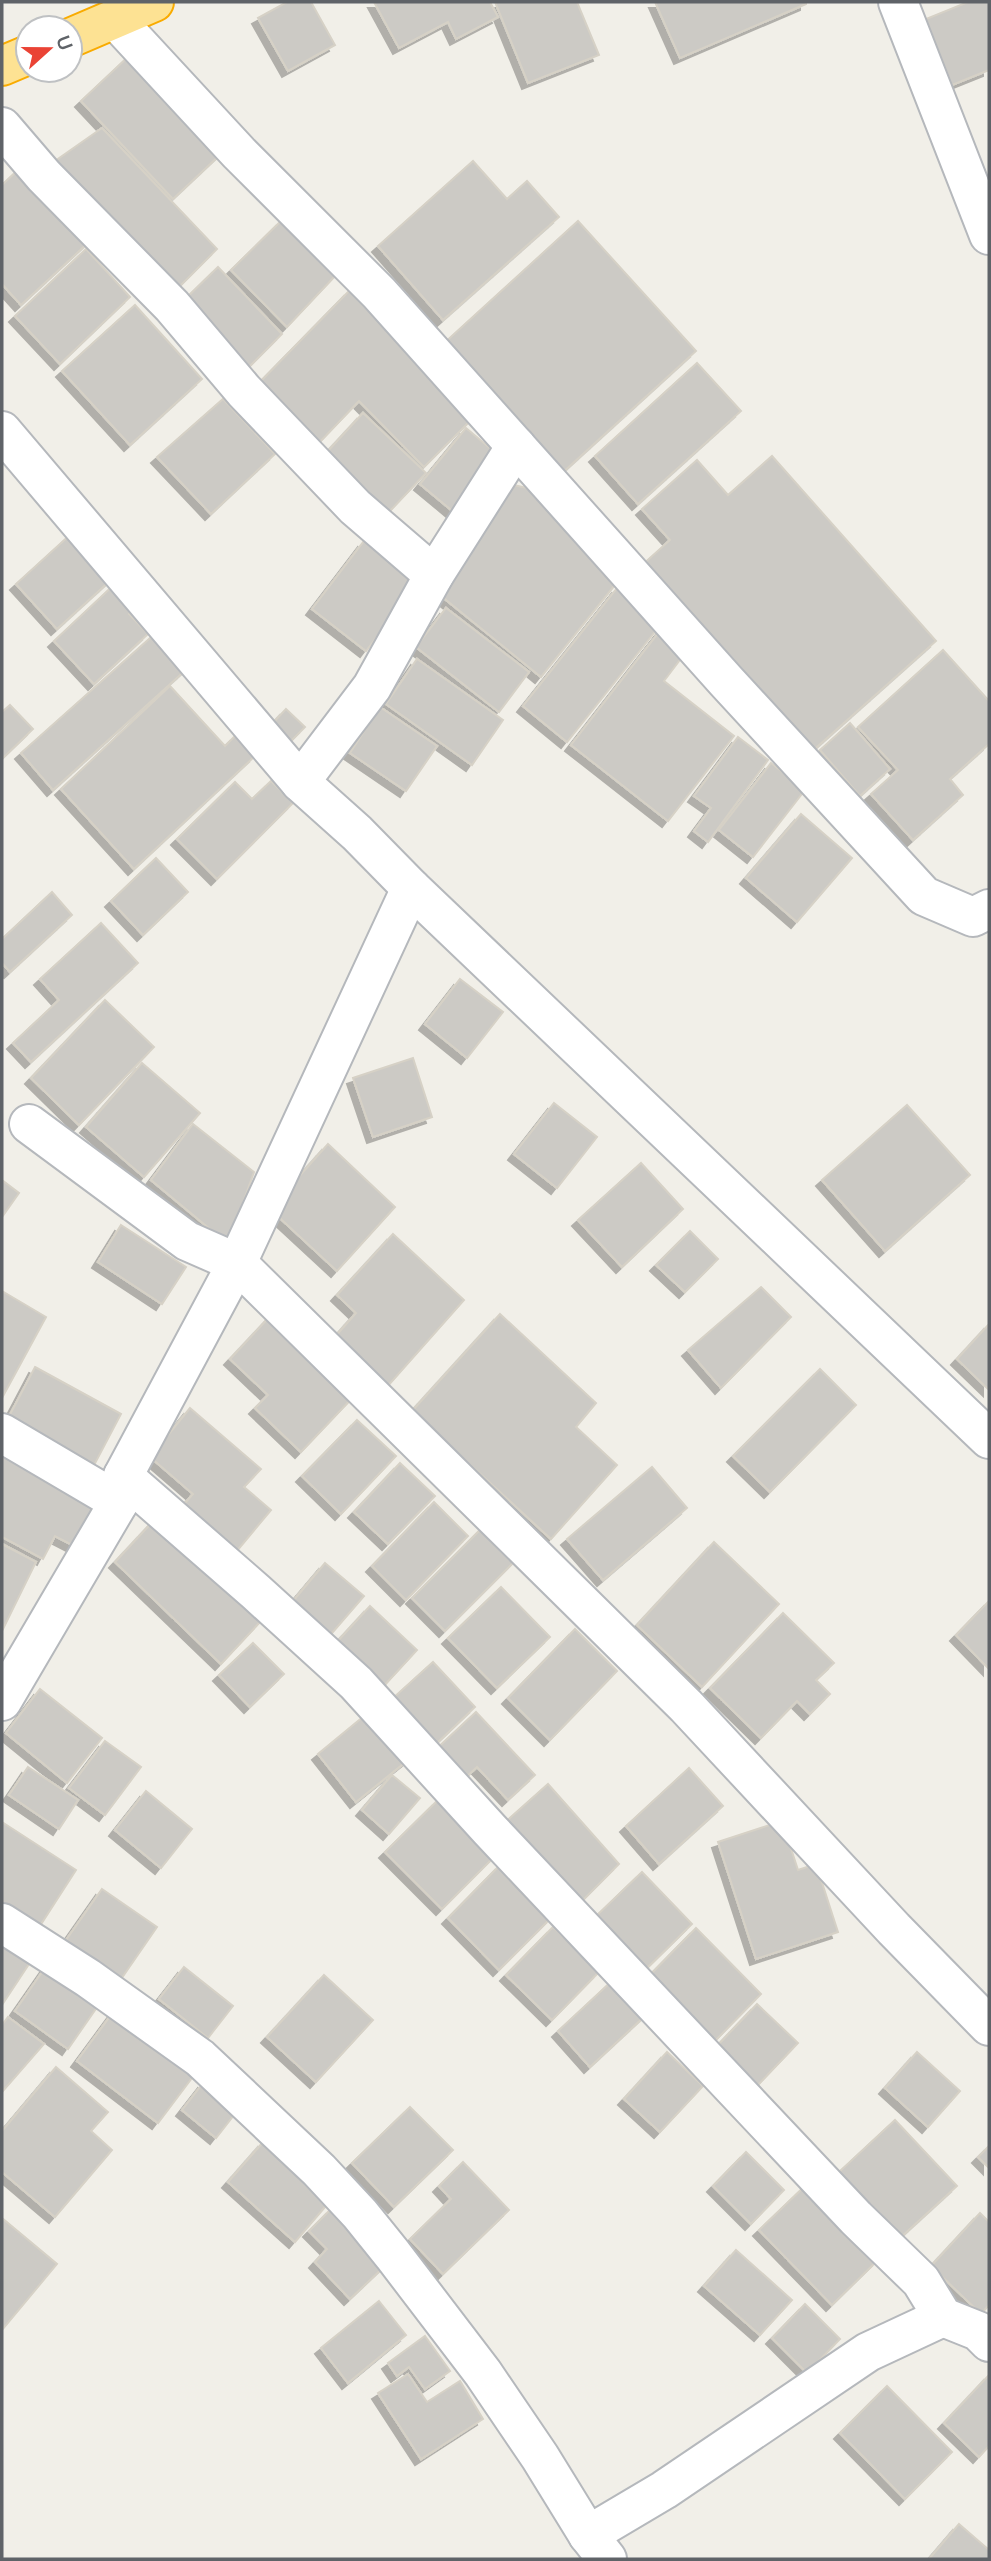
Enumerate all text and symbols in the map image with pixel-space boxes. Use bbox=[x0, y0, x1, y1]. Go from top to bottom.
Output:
north arrow bbox=[14, 14, 84, 84]
text: U bbox=[49, 32, 79, 54]

